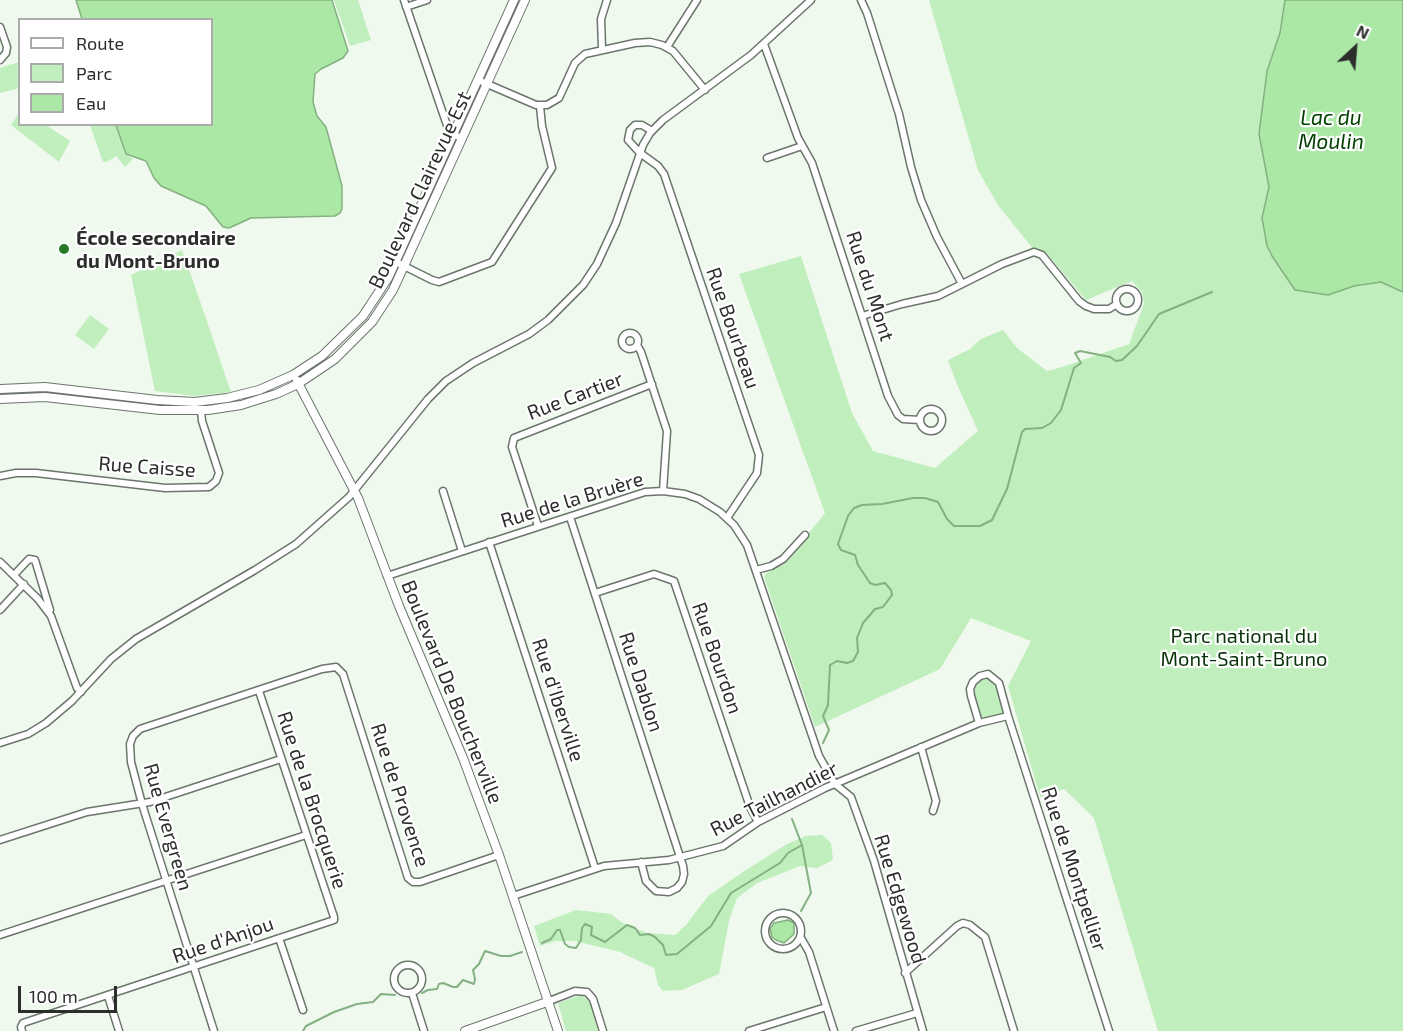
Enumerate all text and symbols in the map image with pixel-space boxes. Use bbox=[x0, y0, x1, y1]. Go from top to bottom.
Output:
legend bbox=[18, 18, 213, 126]
north arrow bbox=[1325, 18, 1385, 78]
text: N bbox=[1354, 20, 1372, 42]
text: Route bbox=[76, 32, 124, 54]
text: Parc bbox=[76, 62, 112, 84]
street label: Boulevard Clairevue Est bbox=[364, 88, 476, 292]
text: Eau bbox=[76, 92, 106, 114]
water label: Lac du Moulin bbox=[1298, 105, 1364, 155]
place label: École secondaire du Mont-Bruno bbox=[76, 226, 236, 273]
street label: Rue du Mont bbox=[841, 228, 899, 344]
marker: École secondaire du Mont-Bruno bbox=[57, 242, 71, 256]
street label: Rue Bourbeau bbox=[701, 264, 765, 392]
street label: Rue Cartier bbox=[524, 367, 626, 425]
street label: Rue Caisse bbox=[98, 452, 196, 482]
street label: Rue de la Bruère bbox=[498, 467, 646, 533]
street label: Boulevard De Boucherville bbox=[396, 577, 508, 807]
street label: Rue Bourdon bbox=[687, 599, 747, 717]
park label: Parc national du Mont-Saint-Bruno bbox=[1161, 624, 1327, 671]
street label: Rue Dablon bbox=[614, 629, 668, 735]
street label: Rue d'Iberville bbox=[527, 635, 589, 765]
street label: Rue de la Brocquerie bbox=[272, 708, 352, 892]
street label: Rue de Provence bbox=[365, 720, 435, 870]
street label: Rue Tailhandier bbox=[706, 757, 842, 841]
street label: Rue Evergreen bbox=[138, 761, 198, 893]
street label: Rue de Montpellier bbox=[1036, 784, 1112, 954]
street label: Rue Edgewood bbox=[869, 831, 931, 967]
street label: Rue d'Anjou bbox=[169, 911, 277, 969]
scale bar bbox=[21, 974, 120, 1012]
text: 100 m bbox=[29, 985, 78, 1007]

